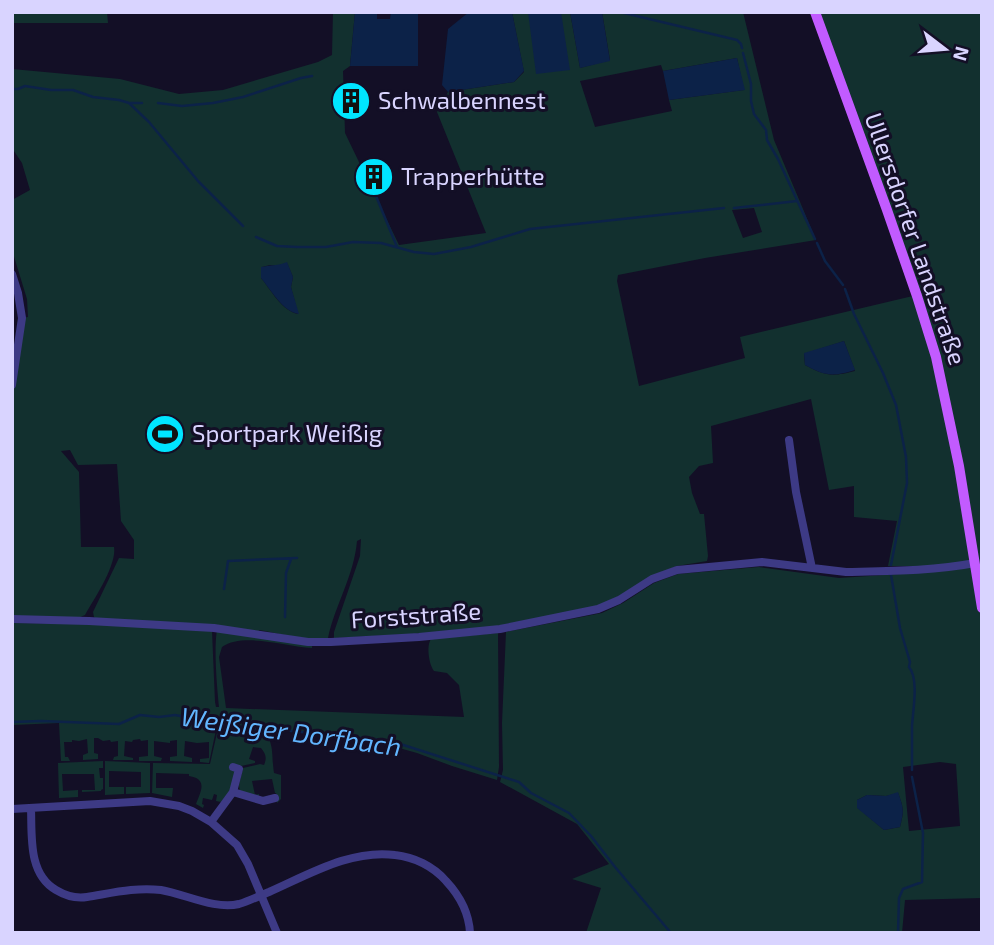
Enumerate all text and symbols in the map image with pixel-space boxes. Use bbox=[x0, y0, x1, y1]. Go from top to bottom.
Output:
north arrow bbox=[910, 14, 980, 84]
text: N bbox=[949, 44, 975, 64]
building icon: Schwalbennest bbox=[330, 80, 372, 122]
place label: Schwalbennest bbox=[378, 85, 546, 114]
street label: Ullersdorfer Landstraße bbox=[860, 109, 973, 368]
building icon: Trapperhütte bbox=[353, 156, 395, 198]
place label: Trapperhütte bbox=[401, 161, 545, 190]
sports icon: Sportpark Weißig bbox=[144, 413, 186, 455]
place label: Sportpark Weißig bbox=[192, 418, 382, 447]
street label: Forststraße bbox=[350, 595, 482, 634]
water label: Weißiger Dorfbach bbox=[179, 700, 403, 761]

